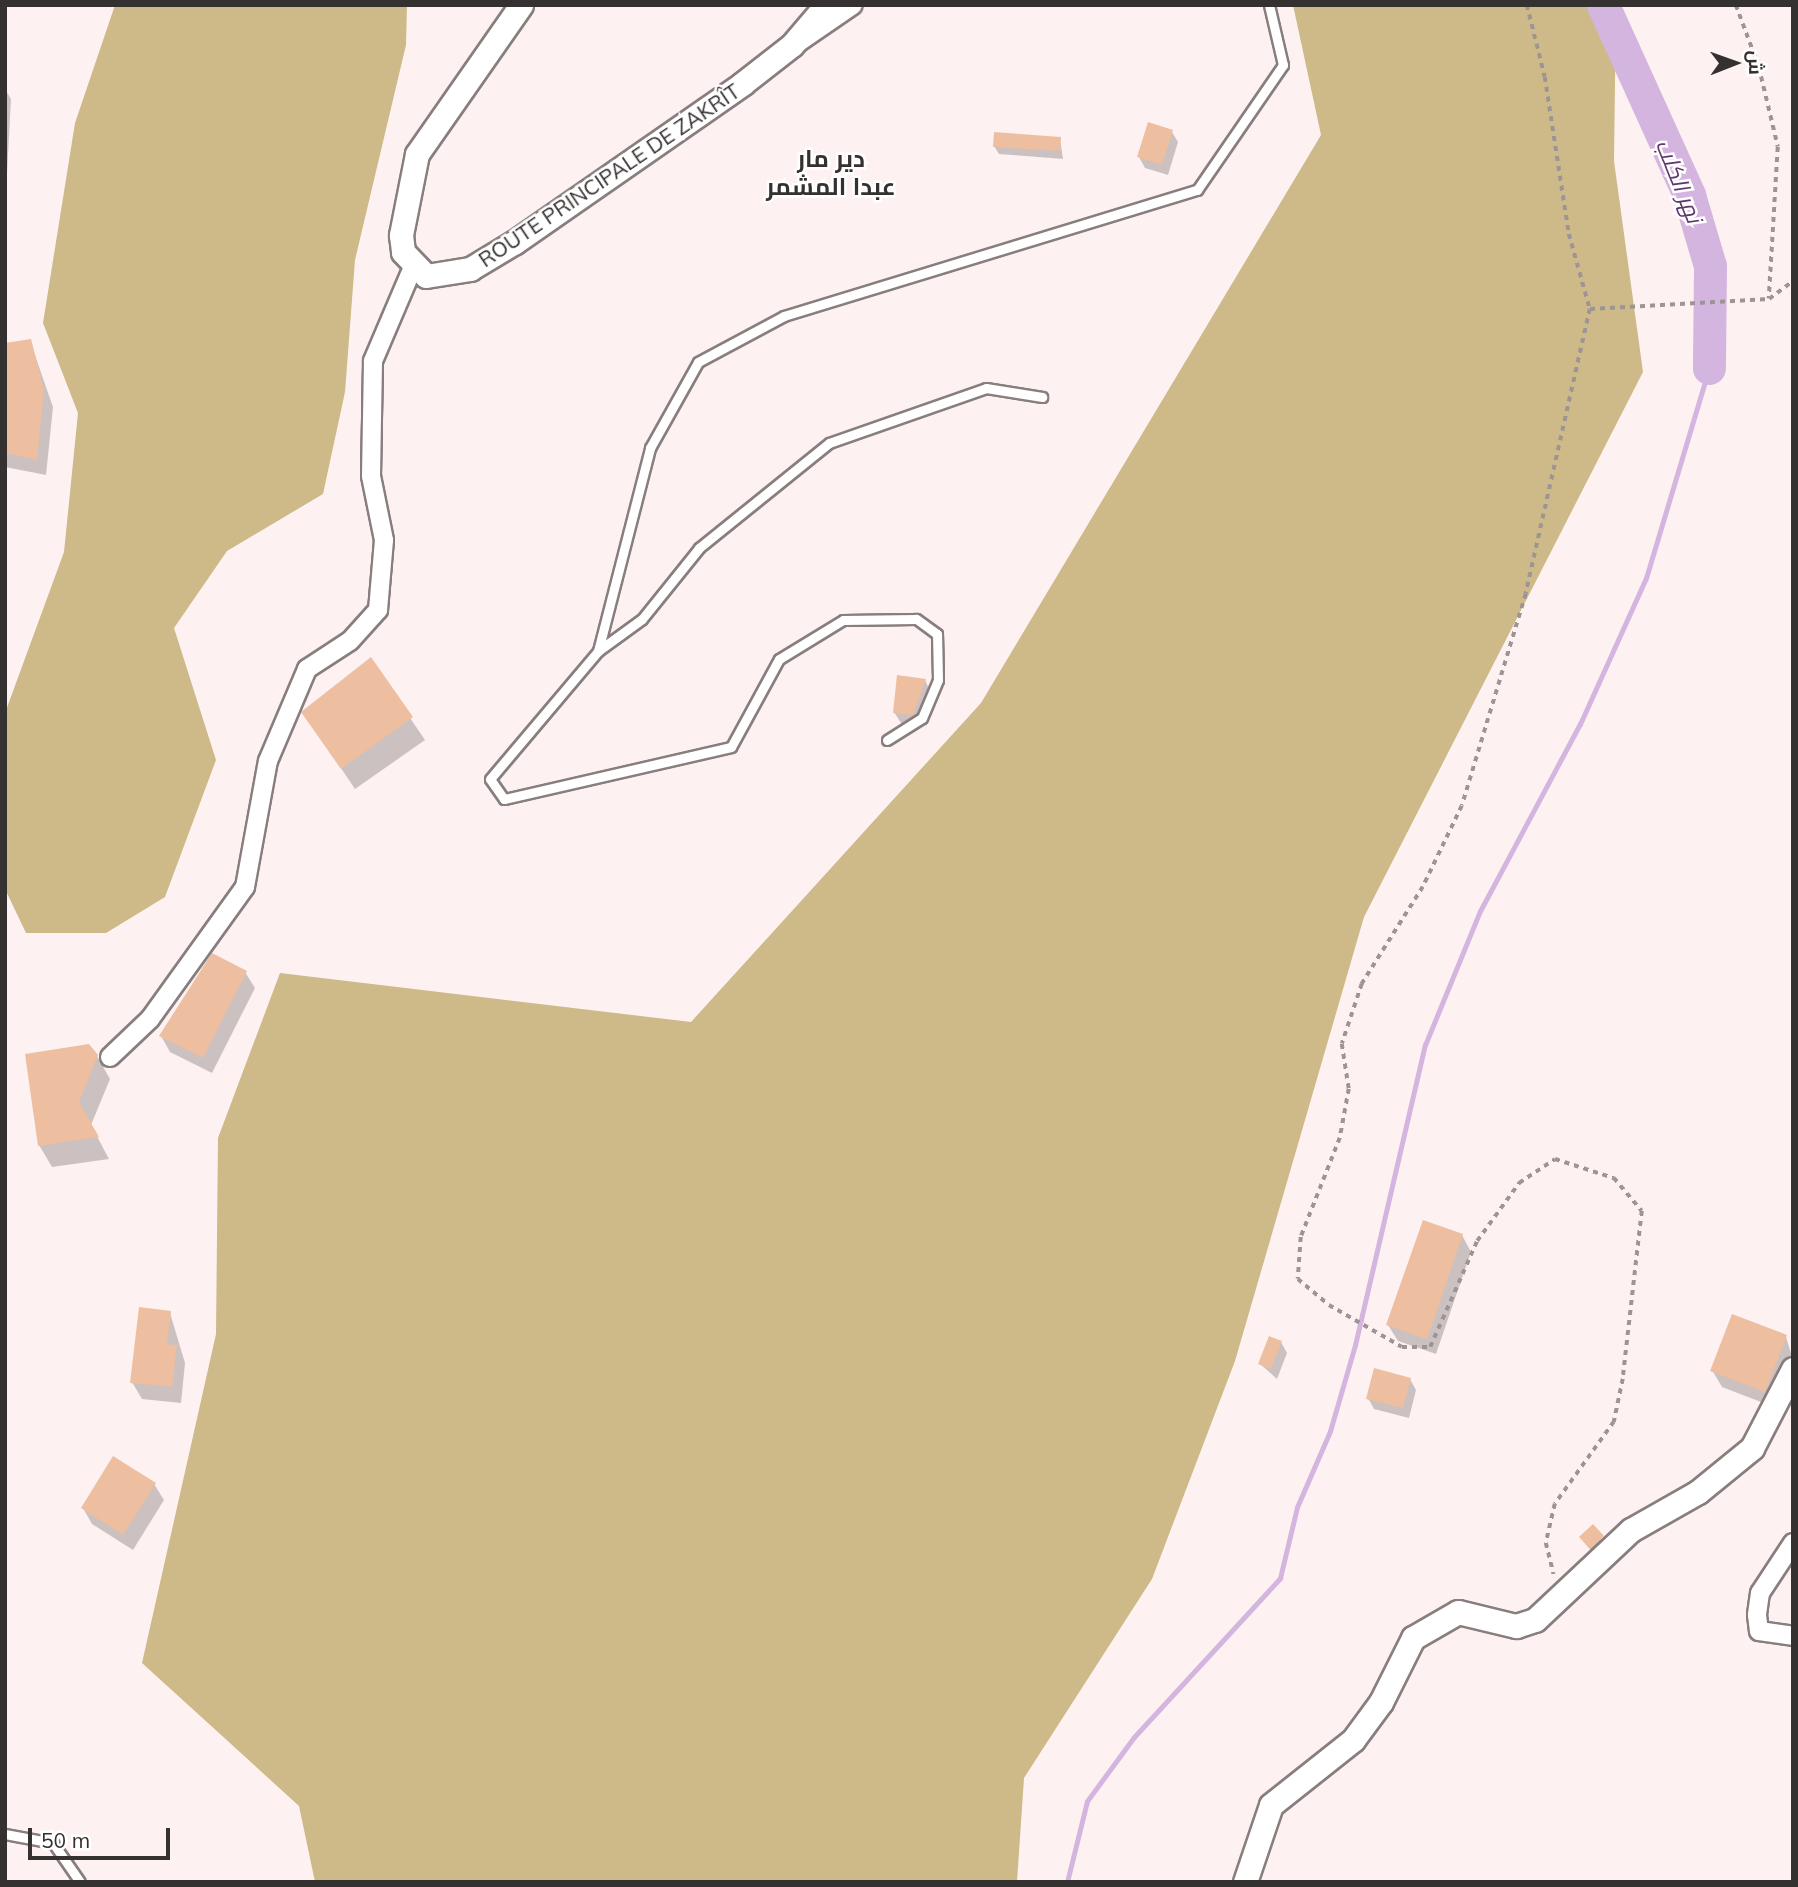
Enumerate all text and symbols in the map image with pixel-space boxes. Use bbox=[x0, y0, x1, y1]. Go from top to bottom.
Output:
north arrow bbox=[1700, 28, 1770, 98]
text: ش bbox=[1744, 50, 1768, 75]
street label: ROUTE PRINCIPALE DE ZAKRÎT bbox=[474, 78, 744, 272]
water label: نهر الكلب bbox=[1650, 135, 1708, 227]
district label: دير مار عبدا المشمر bbox=[766, 145, 896, 201]
scale bar bbox=[32, 1814, 173, 1858]
text: 50 m bbox=[41, 1827, 90, 1853]

